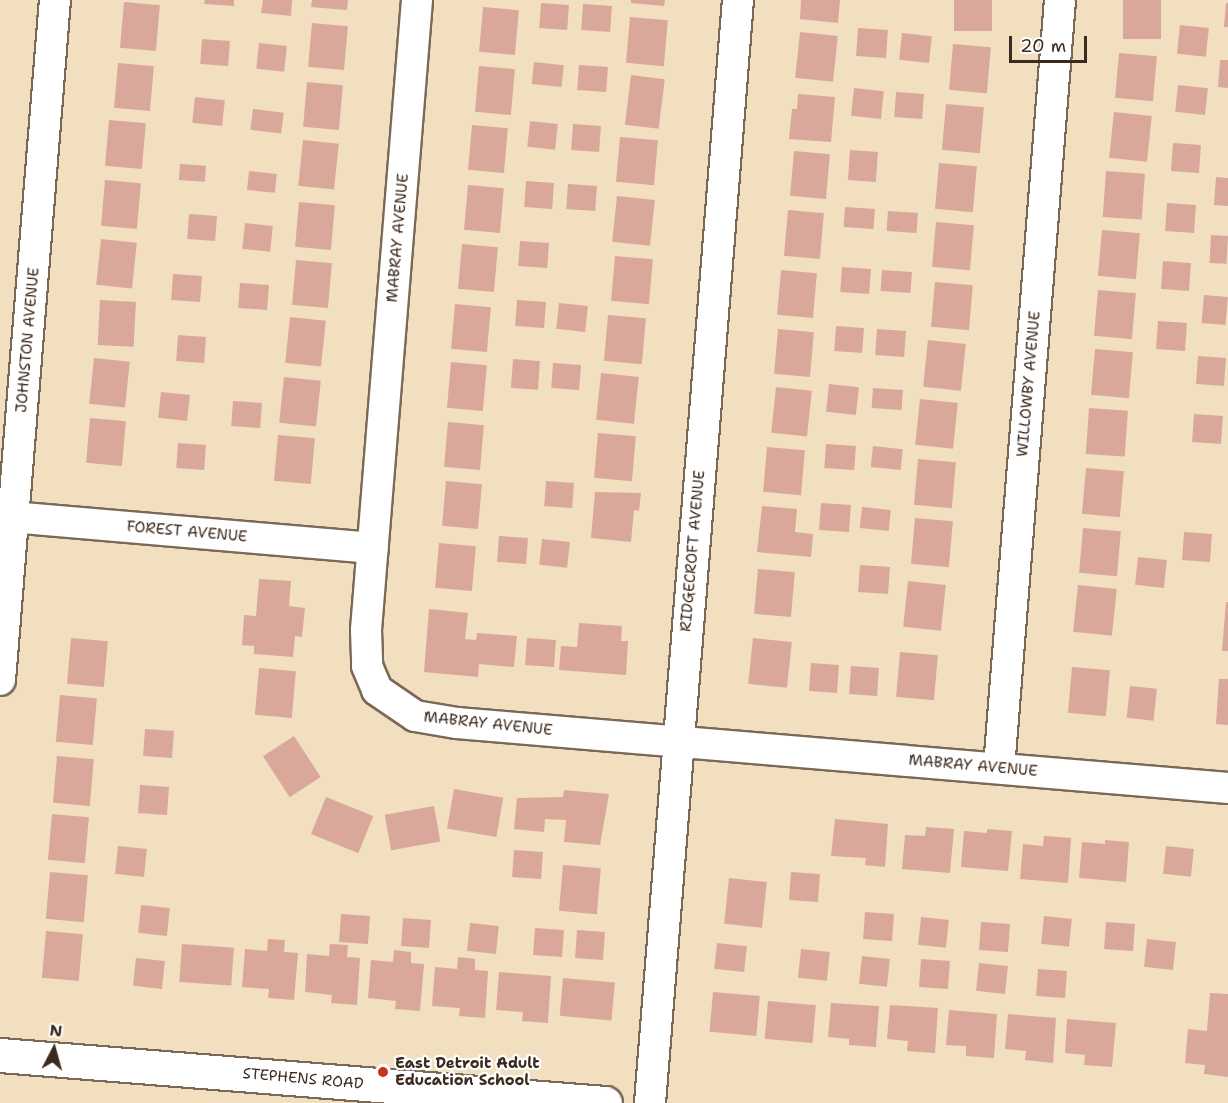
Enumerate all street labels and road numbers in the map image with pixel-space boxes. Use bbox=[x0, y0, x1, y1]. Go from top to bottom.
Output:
street label: MABRAY AVENUE bbox=[383, 173, 413, 303]
street label: JOHNSTON AVENUE bbox=[13, 266, 43, 414]
street label: WILLOWBY AVENUE bbox=[1014, 310, 1044, 458]
street label: RIDGECROFT AVENUE bbox=[677, 469, 709, 633]
street label: FOREST AVENUE bbox=[126, 518, 248, 546]
street label: MABRAY AVENUE bbox=[423, 708, 553, 740]
street label: MABRAY AVENUE bbox=[908, 751, 1038, 781]
street label: STEPHENS ROAD bbox=[242, 1065, 364, 1093]

